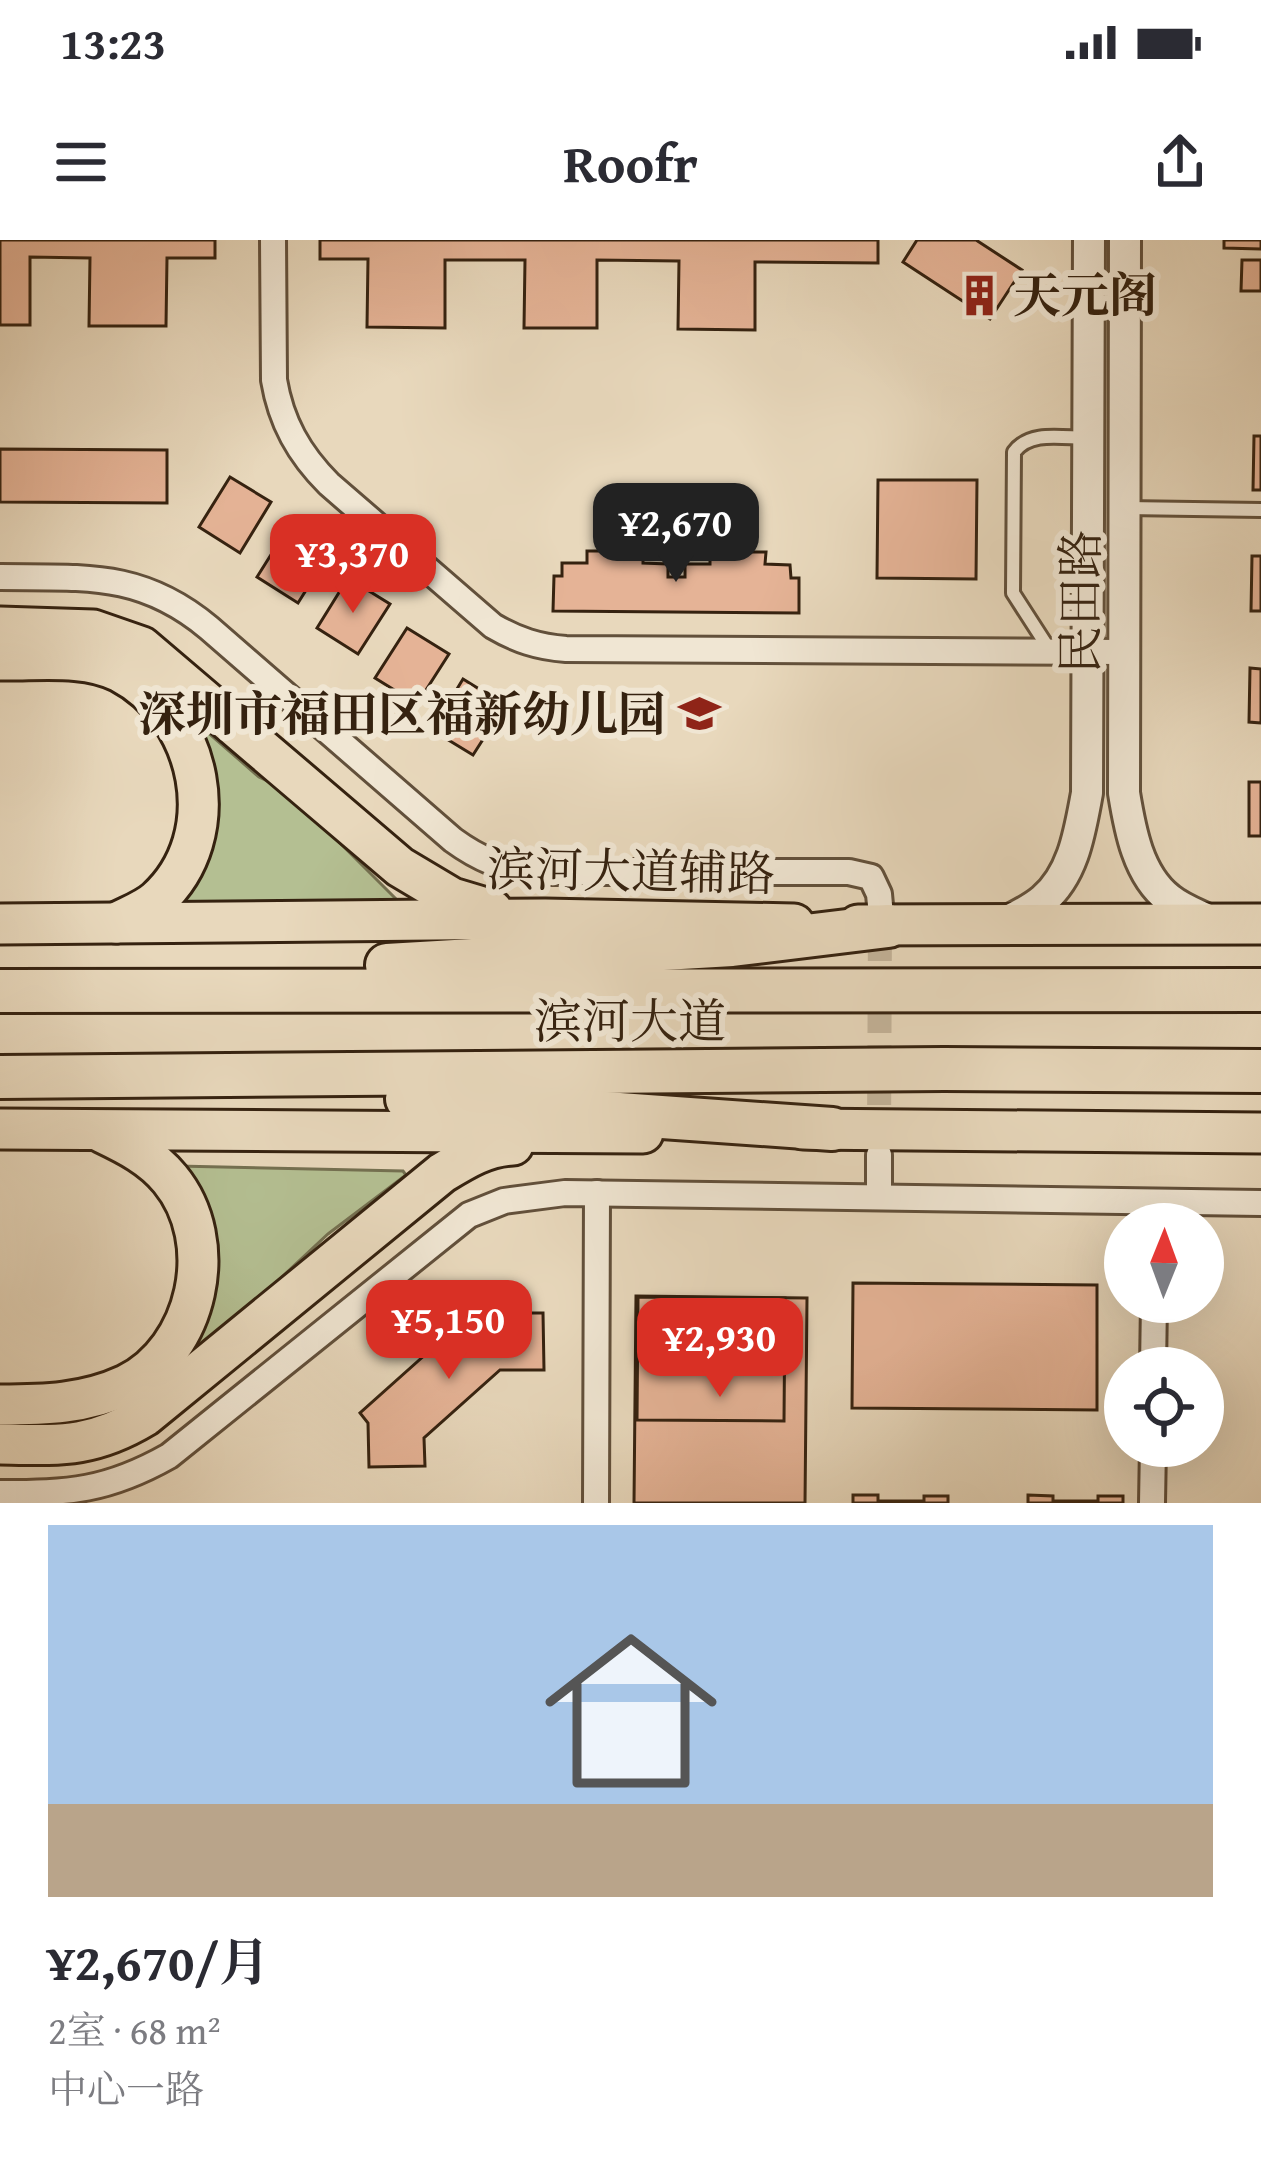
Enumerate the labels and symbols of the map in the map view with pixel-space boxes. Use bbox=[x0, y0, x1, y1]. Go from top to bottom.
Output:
place label: 天元阁 bbox=[1013, 259, 1157, 330]
building icon: 天元阁 bbox=[956, 272, 1002, 318]
pin: ¥2,670 bbox=[578, 483, 774, 585]
pin: ¥3,370 bbox=[255, 514, 451, 616]
street label: 民田路 bbox=[1044, 530, 1115, 674]
place label: 深圳市福田区福新幼儿园 bbox=[138, 678, 666, 749]
school or university icon: 深圳市福田区福新幼儿园 bbox=[677, 691, 723, 737]
street label: 滨河大道辅路 bbox=[486, 832, 776, 909]
street label: 滨河大道 bbox=[534, 985, 726, 1056]
north arrow bbox=[1104, 1203, 1224, 1323]
pin: ¥5,150 bbox=[351, 1280, 547, 1382]
pin: ¥2,930 bbox=[622, 1298, 818, 1400]

